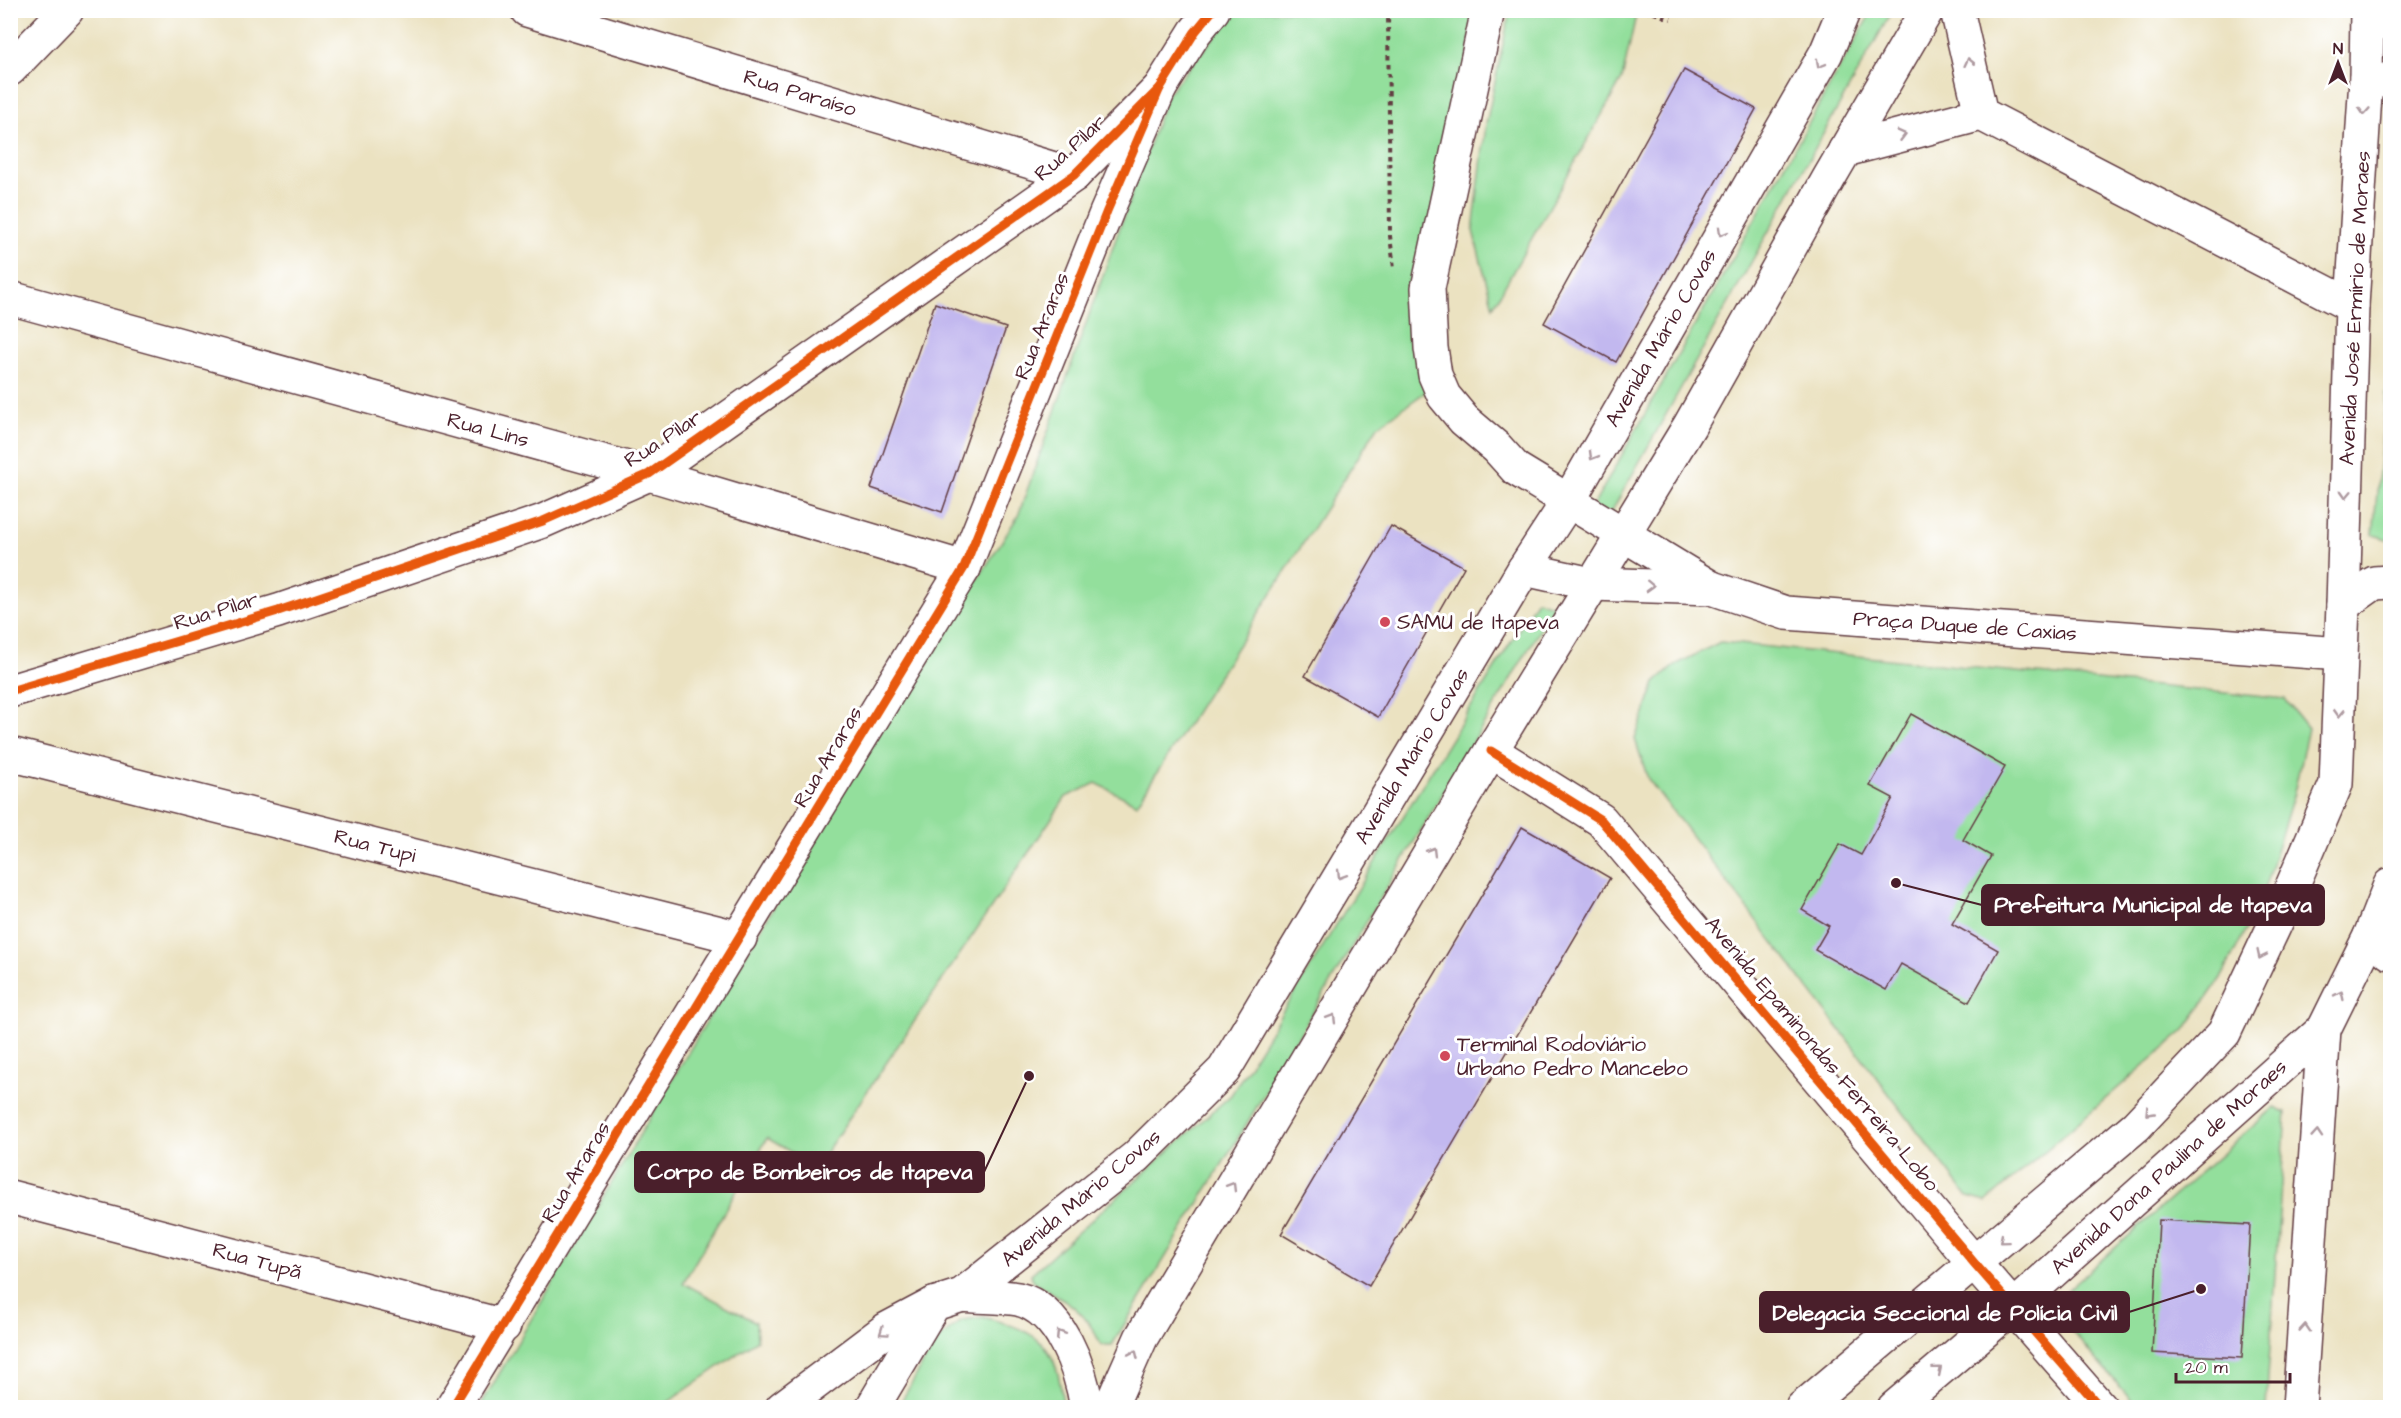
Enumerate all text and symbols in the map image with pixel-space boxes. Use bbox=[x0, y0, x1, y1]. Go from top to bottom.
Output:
north arrow bbox=[2308, 33, 2368, 93]
text: N bbox=[2333, 38, 2343, 60]
one-way arrow bbox=[1816, 57, 1827, 68]
one-way arrow bbox=[1963, 58, 1976, 68]
street label: Rua Paraíso bbox=[740, 62, 860, 124]
one-way arrow bbox=[2358, 106, 2371, 115]
street label: Rua Pilar bbox=[1028, 108, 1112, 188]
one-way arrow bbox=[1896, 130, 1907, 142]
street label: Avenida José Ermírio de Moraes bbox=[2332, 150, 2378, 466]
one-way arrow bbox=[1718, 226, 1730, 236]
street label: Avenida Mário Covas bbox=[1598, 244, 1724, 432]
street label: Rua Araras bbox=[1007, 268, 1077, 384]
street label: Rua Pilar bbox=[619, 403, 708, 475]
street label: Rua Lins bbox=[444, 405, 532, 455]
one-way arrow bbox=[1589, 450, 1600, 460]
one-way arrow bbox=[2340, 490, 2353, 499]
one-way arrow bbox=[1646, 580, 1655, 593]
street label: Rua Pilar bbox=[170, 584, 262, 638]
street label: Praça Duque de Caxias bbox=[1852, 604, 2078, 648]
place label: SAMU de Itapeva bbox=[1397, 608, 1559, 638]
marker: SAMU de Itapeva bbox=[1378, 615, 1392, 629]
street label: Avenida Mário Covas bbox=[1348, 662, 1476, 850]
street label: Rua Araras bbox=[786, 701, 870, 813]
one-way arrow bbox=[2333, 708, 2345, 717]
street label: Rua Tupi bbox=[331, 822, 419, 871]
one-way arrow bbox=[1424, 847, 1436, 857]
one-way arrow bbox=[1337, 869, 1348, 879]
callout: Prefeitura Municipal de Itapeva bbox=[1982, 885, 2324, 925]
text: Prefeitura Municipal de Itapeva bbox=[1994, 890, 2313, 921]
street label: Avenida Epaminondas Ferreira Lobo bbox=[1697, 910, 1946, 1199]
one-way arrow bbox=[2256, 948, 2268, 959]
one-way arrow bbox=[2333, 991, 2345, 1002]
one-way arrow bbox=[1324, 1014, 1336, 1024]
place label: Terminal Rodoviário Urbano Pedro Mancebo bbox=[1457, 1030, 1688, 1083]
marker: Terminal Rodoviário Urbano Pedro Mancebo bbox=[1438, 1049, 1452, 1063]
street label: Avenida Dona Paulina de Moraes bbox=[2044, 1053, 2294, 1281]
one-way arrow bbox=[2146, 1104, 2157, 1115]
street label: Rua Araras bbox=[534, 1116, 618, 1228]
street label: Avenida Mário Covas bbox=[995, 1122, 1167, 1274]
one-way arrow bbox=[2310, 1129, 2323, 1138]
callout: Corpo de Bombeiros de Itapeva bbox=[635, 1152, 984, 1192]
text: Corpo de Bombeiros de Itapeva bbox=[648, 1157, 973, 1188]
one-way arrow bbox=[1224, 1182, 1236, 1192]
one-way arrow bbox=[1999, 1232, 2010, 1243]
street label: Rua Tupã bbox=[209, 1235, 305, 1288]
callout: Delegacia Seccional de Polícia Civil bbox=[1760, 1292, 2129, 1332]
text: Delegacia Seccional de Polícia Civil bbox=[1773, 1298, 2118, 1330]
one-way arrow bbox=[2298, 1324, 2311, 1333]
one-way arrow bbox=[878, 1325, 889, 1336]
one-way arrow bbox=[1057, 1329, 1068, 1340]
scale bar bbox=[2176, 1346, 2290, 1384]
one-way arrow bbox=[1126, 1350, 1138, 1361]
text: 20 m bbox=[2185, 1355, 2228, 1380]
one-way arrow bbox=[1931, 1366, 1942, 1377]

